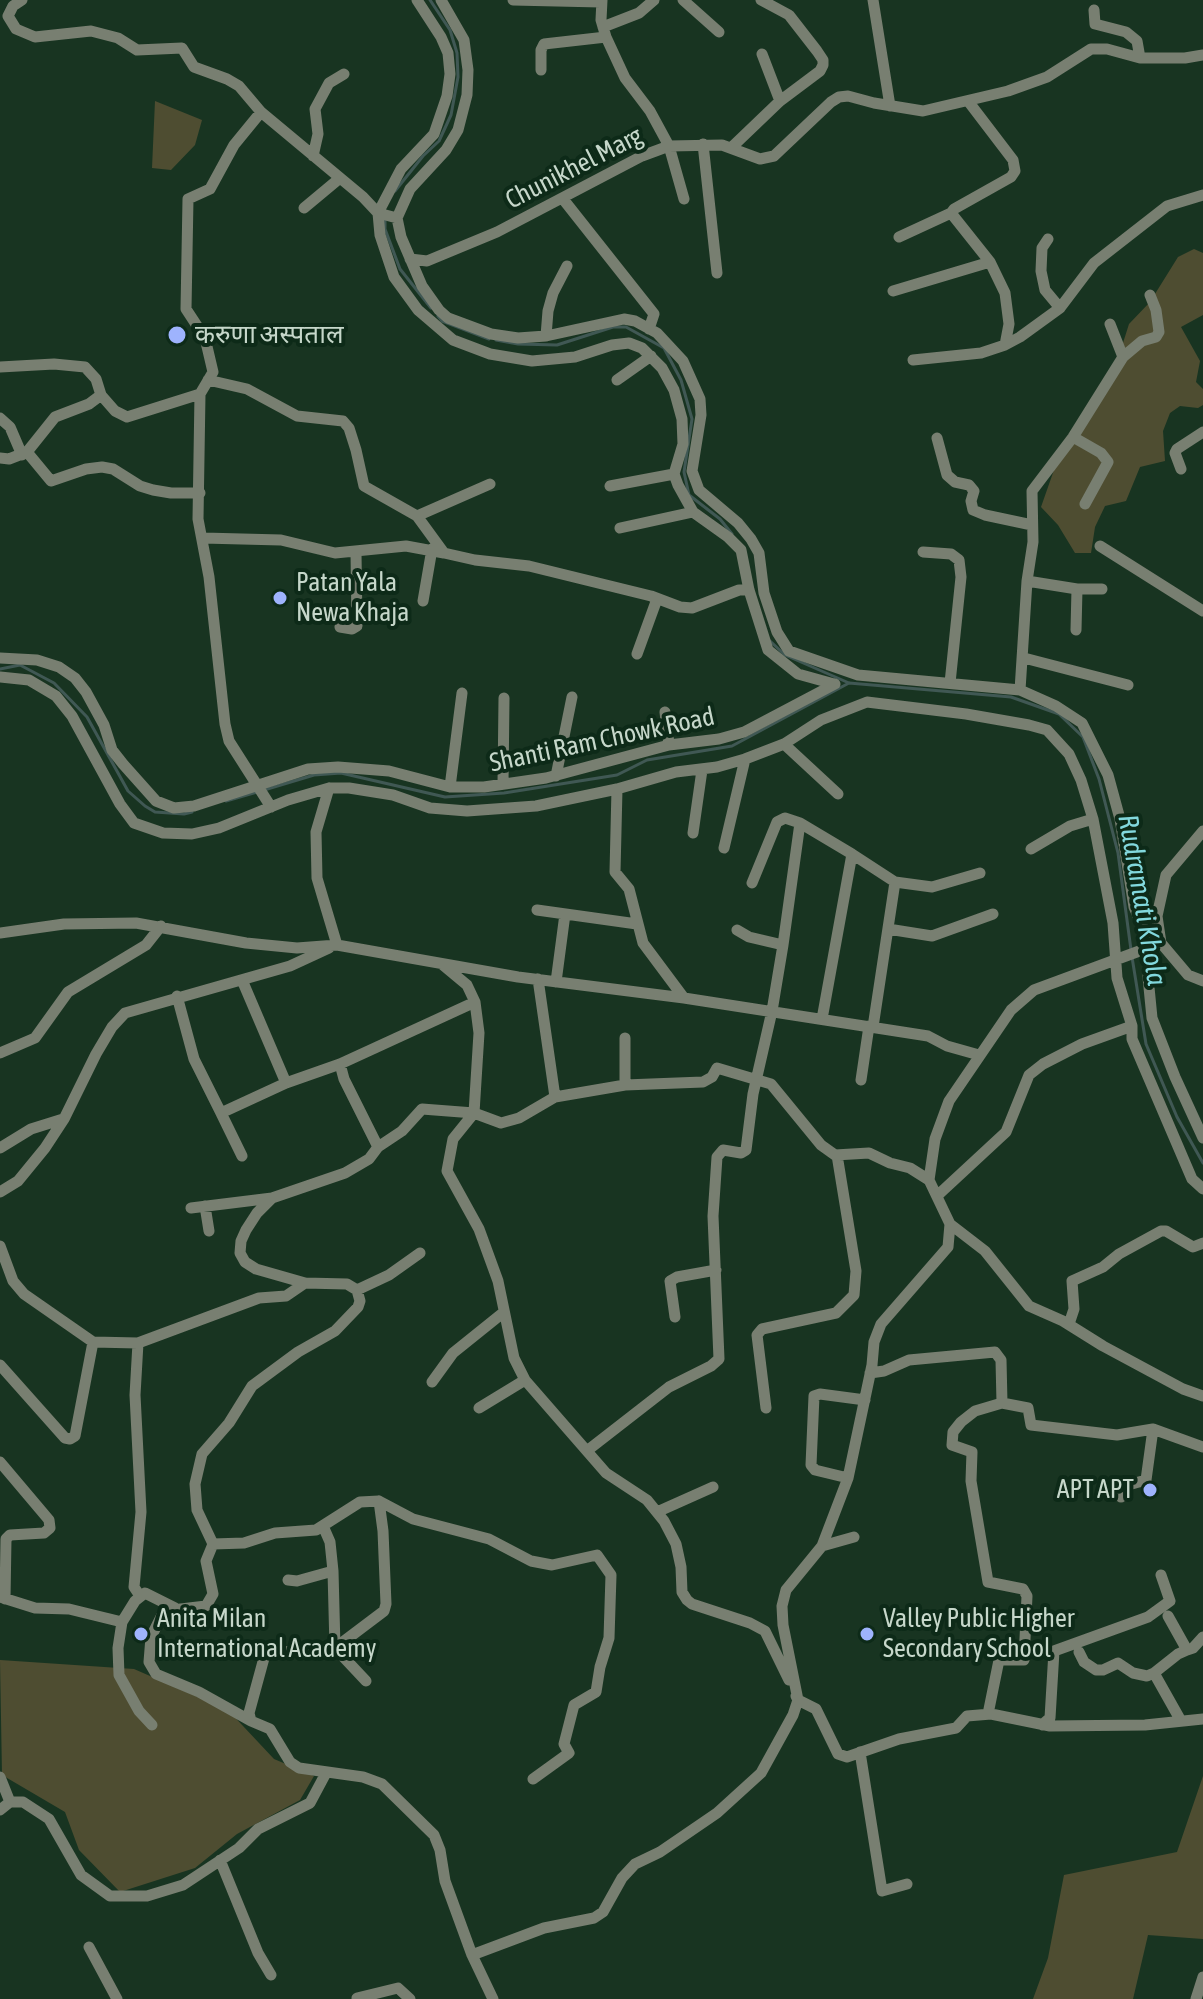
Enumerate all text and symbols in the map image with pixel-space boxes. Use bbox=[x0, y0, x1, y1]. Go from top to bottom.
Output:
street label: Chunikhel Marg bbox=[500, 120, 648, 216]
place label: करुणा अस्पताल bbox=[195, 319, 344, 351]
marker: करुणा अस्पताल bbox=[166, 324, 188, 346]
place label: Patan Yala Newa Khaja bbox=[296, 567, 409, 628]
marker: Patan Yala Newa Khaja bbox=[271, 589, 289, 607]
street label: Shanti Ram Chowk Road bbox=[487, 701, 717, 779]
water label: Rudramati Khola bbox=[1110, 812, 1174, 988]
place label: APT APT bbox=[1057, 1474, 1134, 1506]
marker: APT APT bbox=[1141, 1481, 1159, 1499]
place label: Anita Milan International Academy bbox=[157, 1603, 376, 1664]
place label: Valley Public Higher Secondary School bbox=[883, 1603, 1074, 1664]
marker: Anita Milan International Academy bbox=[132, 1625, 150, 1643]
marker: Valley Public Higher Secondary School bbox=[858, 1625, 876, 1643]

